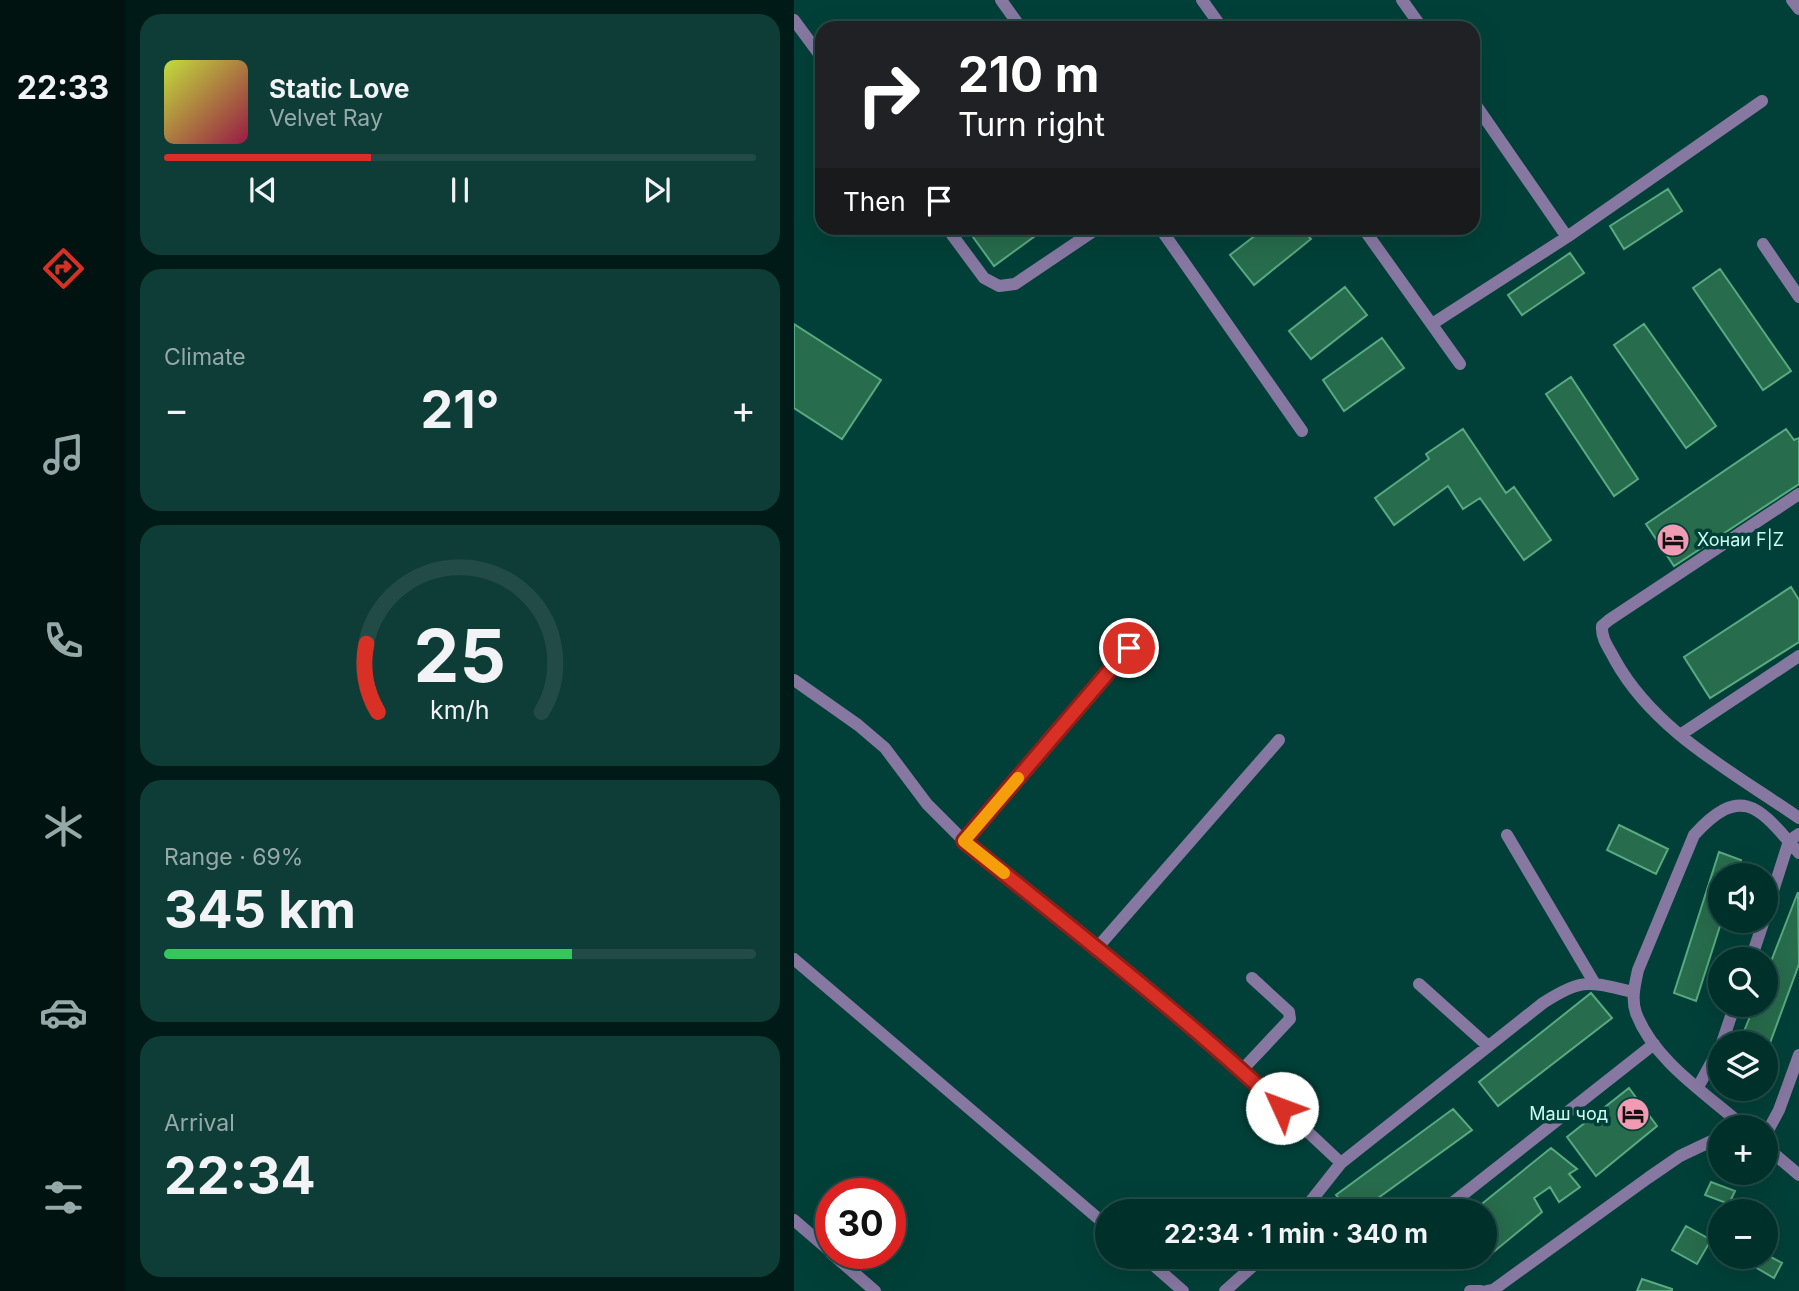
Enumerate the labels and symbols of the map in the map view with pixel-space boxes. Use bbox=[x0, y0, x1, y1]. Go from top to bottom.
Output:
hotel icon: Хонаи F|Z bbox=[1654, 521, 1692, 559]
place label: Хонаи F|Z bbox=[1697, 528, 1784, 550]
pin bbox=[1099, 618, 1159, 678]
position arrow bbox=[1245, 1071, 1319, 1145]
hotel icon: Маш чод bbox=[1614, 1095, 1652, 1133]
place label: Маш чод bbox=[1529, 1103, 1608, 1124]
speed limit sign: 30 bbox=[815, 1178, 906, 1269]

